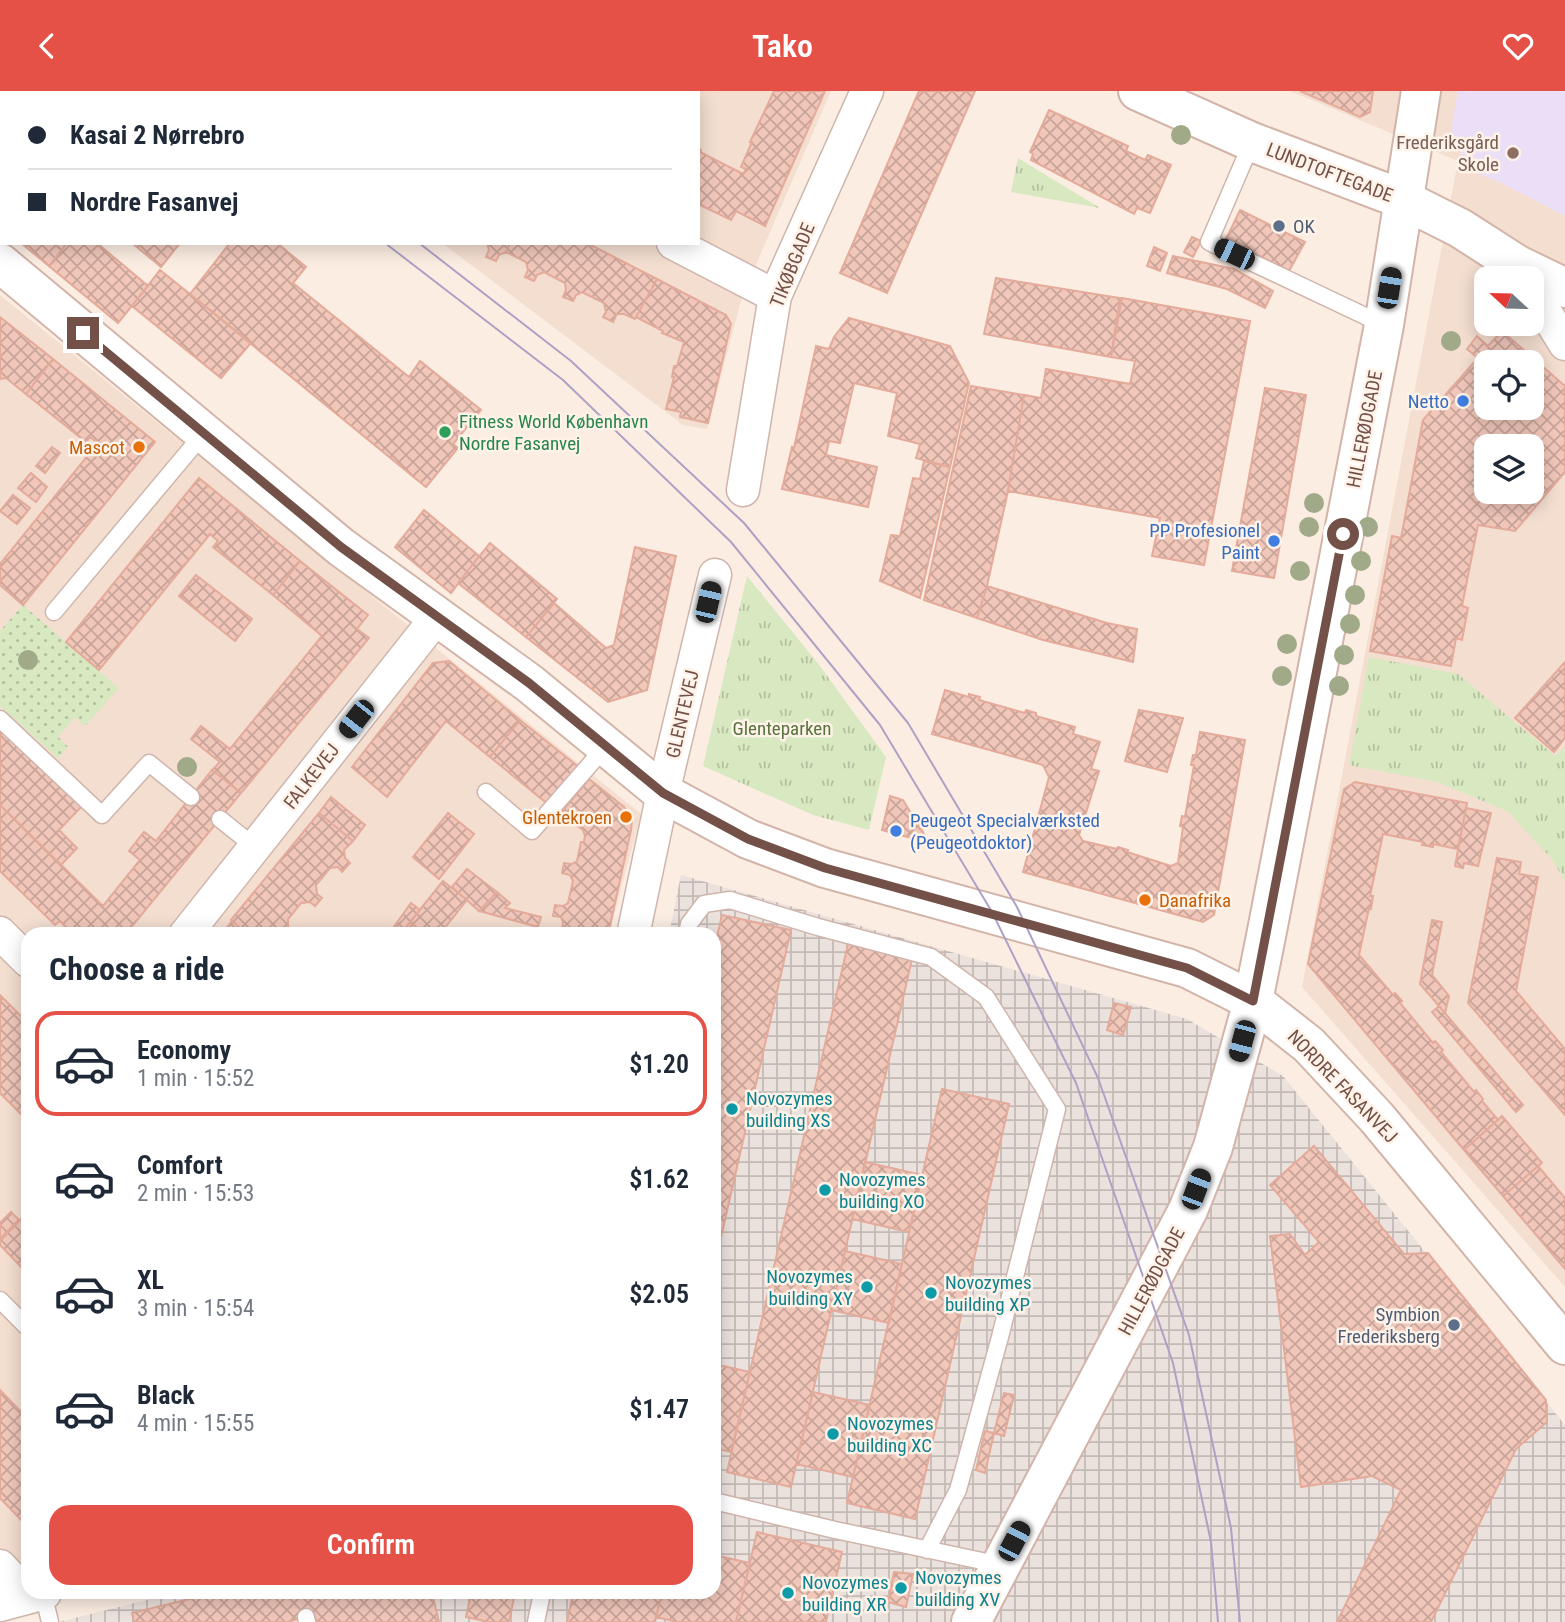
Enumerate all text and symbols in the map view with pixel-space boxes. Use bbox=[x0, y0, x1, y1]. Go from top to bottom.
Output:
icon: back bbox=[28, 27, 66, 65]
text: Tako bbox=[752, 27, 813, 65]
icon: heart bbox=[1499, 27, 1537, 65]
text: Kasai 2 Nørrebro bbox=[70, 120, 245, 150]
place label: Frederiksgård Skole bbox=[1396, 131, 1499, 176]
street label: LUNDTOFTEGADE bbox=[1263, 138, 1396, 207]
marker: Frederiksgård Skole bbox=[1505, 145, 1521, 161]
text: Nordre Fasanvej bbox=[70, 187, 238, 217]
place label: OK bbox=[1293, 215, 1315, 238]
marker: OK bbox=[1271, 218, 1287, 234]
street label: TIKØBGADE bbox=[765, 220, 820, 311]
car bbox=[1211, 236, 1258, 272]
car bbox=[1376, 266, 1403, 310]
north arrow bbox=[1474, 266, 1544, 336]
map controls bbox=[1474, 266, 1544, 504]
route end bbox=[67, 317, 99, 349]
button: locate bbox=[1474, 350, 1544, 420]
street label: HILLERØDGADE bbox=[1342, 369, 1387, 490]
place label: Netto bbox=[1408, 390, 1449, 413]
marker: Netto bbox=[1455, 393, 1471, 409]
place label: Fitness World København Nordre Fasanvej bbox=[459, 410, 648, 455]
marker: Fitness World København Nordre Fasanvej bbox=[437, 424, 453, 440]
button: layers bbox=[1474, 434, 1544, 504]
place label: Mascot bbox=[69, 436, 125, 459]
marker: Mascot bbox=[131, 439, 147, 455]
route start bbox=[1327, 518, 1359, 550]
place label: PP Profesionel Paint bbox=[1149, 519, 1260, 564]
marker: PP Profesionel Paint bbox=[1266, 533, 1282, 549]
car bbox=[694, 579, 723, 625]
street label: GLENTEVEJ bbox=[661, 668, 704, 760]
car bbox=[335, 696, 378, 742]
park label: Glenteparken bbox=[733, 717, 831, 740]
street label: FALKEVEJ bbox=[279, 739, 344, 814]
place label: Glentekroen bbox=[522, 806, 612, 829]
marker: Glentekroen bbox=[618, 809, 634, 825]
place label: Peugeot Specialværksted (Peugeotdoktor) bbox=[910, 809, 1100, 854]
marker: Peugeot Specialværksted (Peugeotdoktor) bbox=[888, 823, 904, 839]
place label: Danafrika bbox=[1159, 889, 1231, 912]
marker: Danafrika bbox=[1137, 892, 1153, 908]
text: Choose a ride bbox=[49, 950, 224, 988]
car bbox=[1227, 1018, 1258, 1064]
street label: NORDRE FASANVEJ bbox=[1283, 1025, 1402, 1148]
icon: car bbox=[53, 1032, 116, 1095]
text: Economy bbox=[137, 1035, 231, 1065]
text: $1.20 bbox=[629, 1049, 689, 1079]
text: 1 min · 15:52 bbox=[137, 1065, 254, 1092]
place label: Novozymes building XS bbox=[746, 1087, 833, 1132]
marker: Novozymes building XS bbox=[724, 1101, 740, 1117]
icon: car bbox=[53, 1147, 116, 1210]
text: Comfort bbox=[137, 1150, 223, 1180]
text: $1.62 bbox=[629, 1164, 689, 1194]
car bbox=[1179, 1166, 1214, 1212]
place label: Novozymes building XO bbox=[839, 1168, 926, 1213]
text: 2 min · 15:53 bbox=[137, 1180, 254, 1207]
marker: Novozymes building XO bbox=[817, 1182, 833, 1198]
street label: HILLERØDGADE bbox=[1113, 1223, 1189, 1339]
icon: car bbox=[53, 1262, 116, 1325]
text: XL bbox=[137, 1265, 164, 1295]
place label: Novozymes building XY bbox=[766, 1265, 853, 1310]
place label: Novozymes building XP bbox=[945, 1271, 1032, 1316]
text: $2.05 bbox=[629, 1279, 689, 1309]
marker: Novozymes building XY bbox=[859, 1279, 875, 1295]
marker: Novozymes building XP bbox=[923, 1285, 939, 1301]
text: 3 min · 15:54 bbox=[137, 1295, 254, 1322]
place label: Symbion Frederiksberg bbox=[1338, 1303, 1440, 1348]
marker: Symbion Frederiksberg bbox=[1446, 1317, 1462, 1333]
icon: car bbox=[53, 1377, 116, 1440]
text: Black bbox=[137, 1380, 195, 1410]
text: $1.47 bbox=[629, 1394, 689, 1424]
text: 4 min · 15:55 bbox=[137, 1410, 254, 1437]
place label: Novozymes building XC bbox=[847, 1412, 934, 1457]
marker: Novozymes building XC bbox=[825, 1426, 841, 1442]
button: Confirm bbox=[49, 1505, 693, 1585]
car bbox=[995, 1518, 1034, 1564]
place label: Novozymes building XV bbox=[915, 1566, 1002, 1611]
place label: Novozymes building XR bbox=[802, 1571, 889, 1616]
marker: Novozymes building XV bbox=[893, 1580, 909, 1596]
marker: Novozymes building XR bbox=[780, 1585, 796, 1601]

